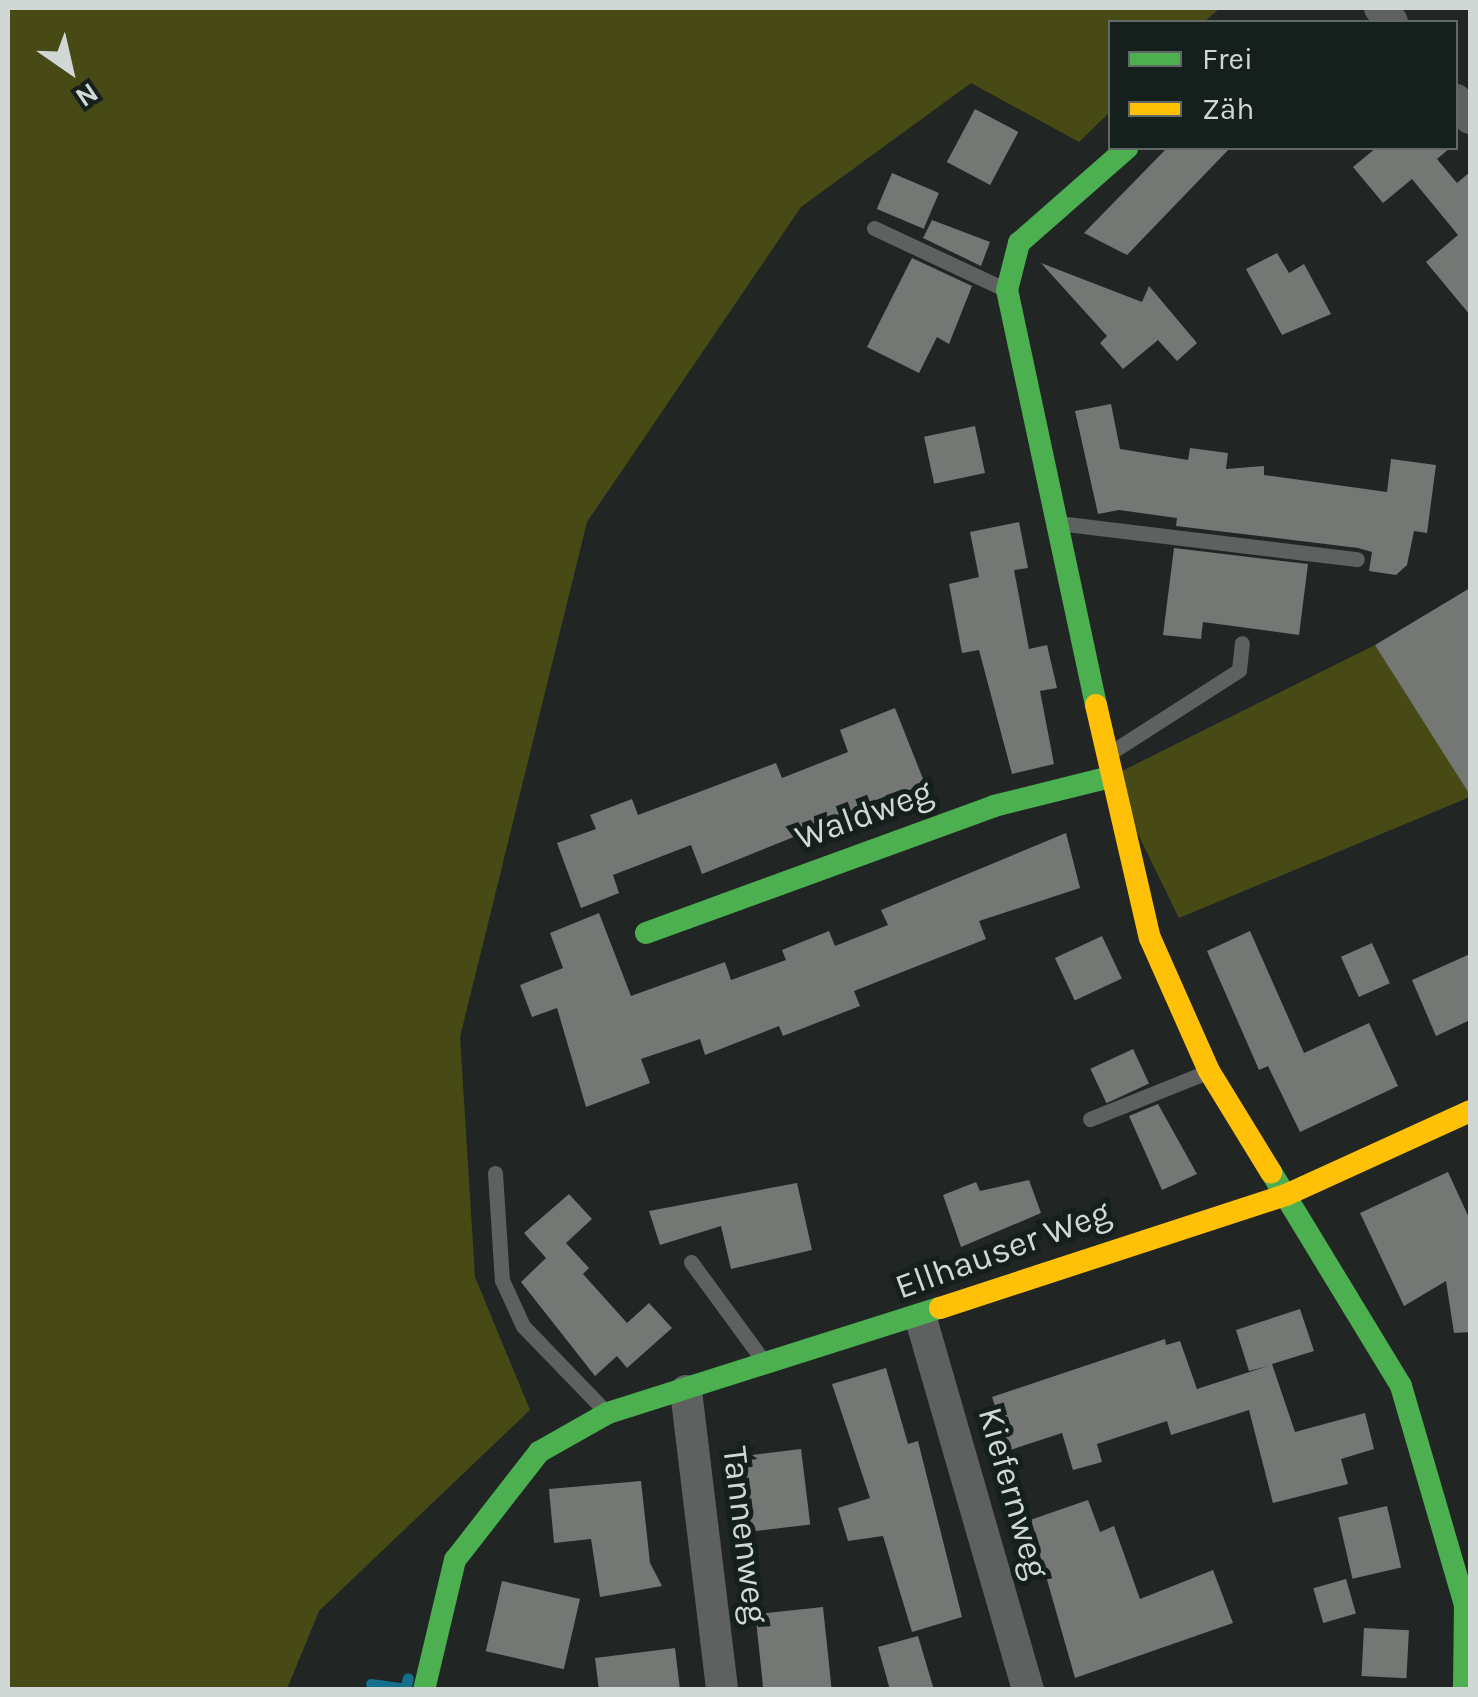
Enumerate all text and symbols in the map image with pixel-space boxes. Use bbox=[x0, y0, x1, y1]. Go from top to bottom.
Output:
north arrow bbox=[20, 20, 120, 120]
legend bbox=[1108, 20, 1458, 150]
text: Frei bbox=[1202, 41, 1253, 77]
text: N bbox=[70, 76, 105, 115]
text: Zäh bbox=[1202, 91, 1254, 127]
street label: Waldweg bbox=[790, 771, 938, 859]
street label: Ellhauser Weg bbox=[890, 1192, 1116, 1308]
street label: Kiefernweg bbox=[968, 1402, 1058, 1584]
street label: Tannenweg bbox=[713, 1444, 777, 1626]

